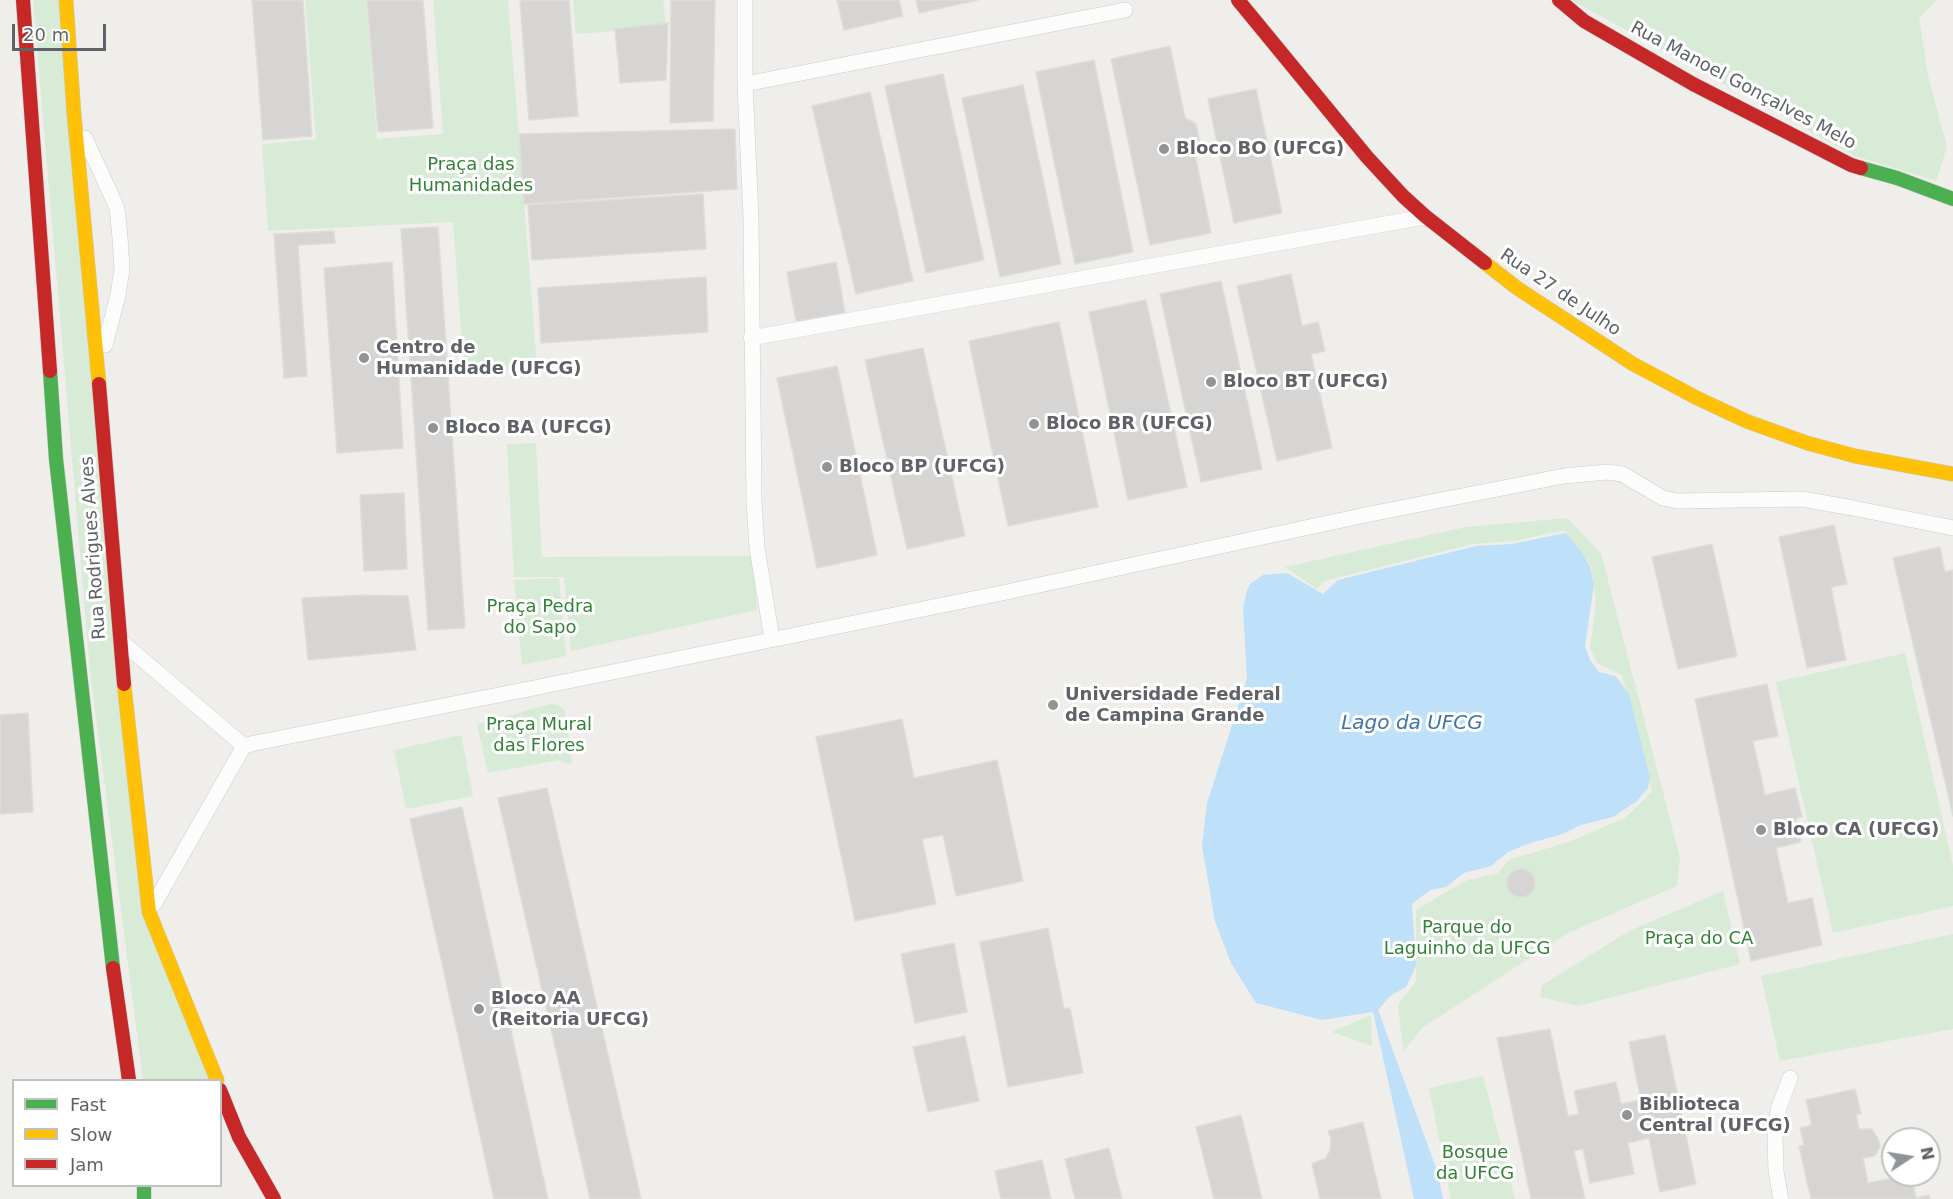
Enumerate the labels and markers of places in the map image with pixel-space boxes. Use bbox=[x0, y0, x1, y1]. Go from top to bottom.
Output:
place label: Bloco BO (UFCG) bbox=[1176, 138, 1344, 160]
marker: Bloco BO (UFCG) bbox=[1157, 142, 1171, 156]
place label: Centro de Humanidade (UFCG) bbox=[376, 337, 582, 380]
marker: Centro de Humanidade (UFCG) bbox=[357, 351, 371, 365]
place label: Bloco BT (UFCG) bbox=[1223, 371, 1388, 393]
marker: Bloco BT (UFCG) bbox=[1204, 375, 1218, 389]
place label: Bloco BR (UFCG) bbox=[1046, 413, 1213, 435]
place label: Bloco BA (UFCG) bbox=[445, 417, 612, 439]
marker: Bloco BR (UFCG) bbox=[1027, 417, 1041, 431]
marker: Bloco BA (UFCG) bbox=[426, 421, 440, 435]
place label: Bloco BP (UFCG) bbox=[839, 456, 1005, 478]
marker: Bloco BP (UFCG) bbox=[820, 460, 834, 474]
place label: Universidade Federal de Campina Grande bbox=[1065, 684, 1281, 726]
marker: Universidade Federal de Campina Grande bbox=[1046, 698, 1060, 712]
place label: Bloco CA (UFCG) bbox=[1773, 819, 1939, 841]
marker: Bloco CA (UFCG) bbox=[1754, 823, 1768, 837]
place label: Bloco AA (Reitoria UFCG) bbox=[491, 988, 649, 1030]
marker: Bloco AA (Reitoria UFCG) bbox=[472, 1002, 486, 1016]
place label: Biblioteca Central (UFCG) bbox=[1639, 1094, 1791, 1136]
marker: Biblioteca Central (UFCG) bbox=[1620, 1108, 1634, 1122]

